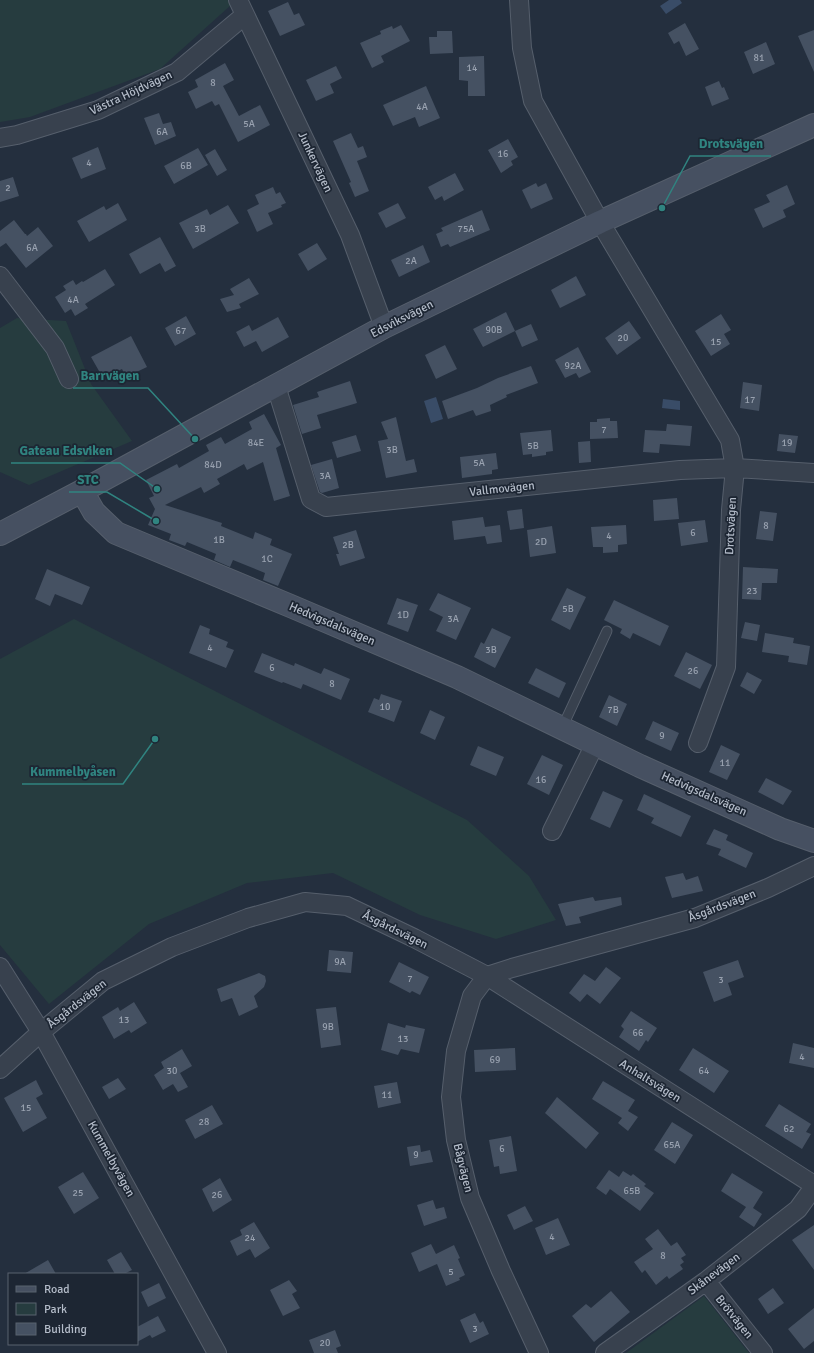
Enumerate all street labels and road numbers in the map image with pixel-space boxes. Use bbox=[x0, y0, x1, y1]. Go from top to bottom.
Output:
street label: Västra Höjdvägen bbox=[87, 67, 175, 119]
street label: Junkervägen bbox=[294, 129, 336, 195]
street label: Edsviksvägen bbox=[368, 297, 436, 341]
street label: Vallmovägen bbox=[469, 478, 535, 500]
street label: Drotsvägen bbox=[722, 497, 740, 555]
street label: Hedvigsdalsvägen bbox=[287, 599, 377, 649]
street label: Hedvigsdalsvägen bbox=[659, 768, 749, 820]
street label: Åsgårdsvägen bbox=[686, 886, 758, 926]
street label: Åsgårdsvägen bbox=[360, 908, 430, 952]
street label: Åsgårdsvägen bbox=[44, 976, 110, 1032]
street label: Anhaltsvägen bbox=[616, 1056, 684, 1106]
street label: Kummelbyvägen bbox=[84, 1118, 138, 1200]
street label: Bågvägen bbox=[450, 1142, 476, 1194]
street label: Skånevägen bbox=[685, 1249, 743, 1299]
street label: Brötvägen bbox=[712, 1292, 756, 1342]

